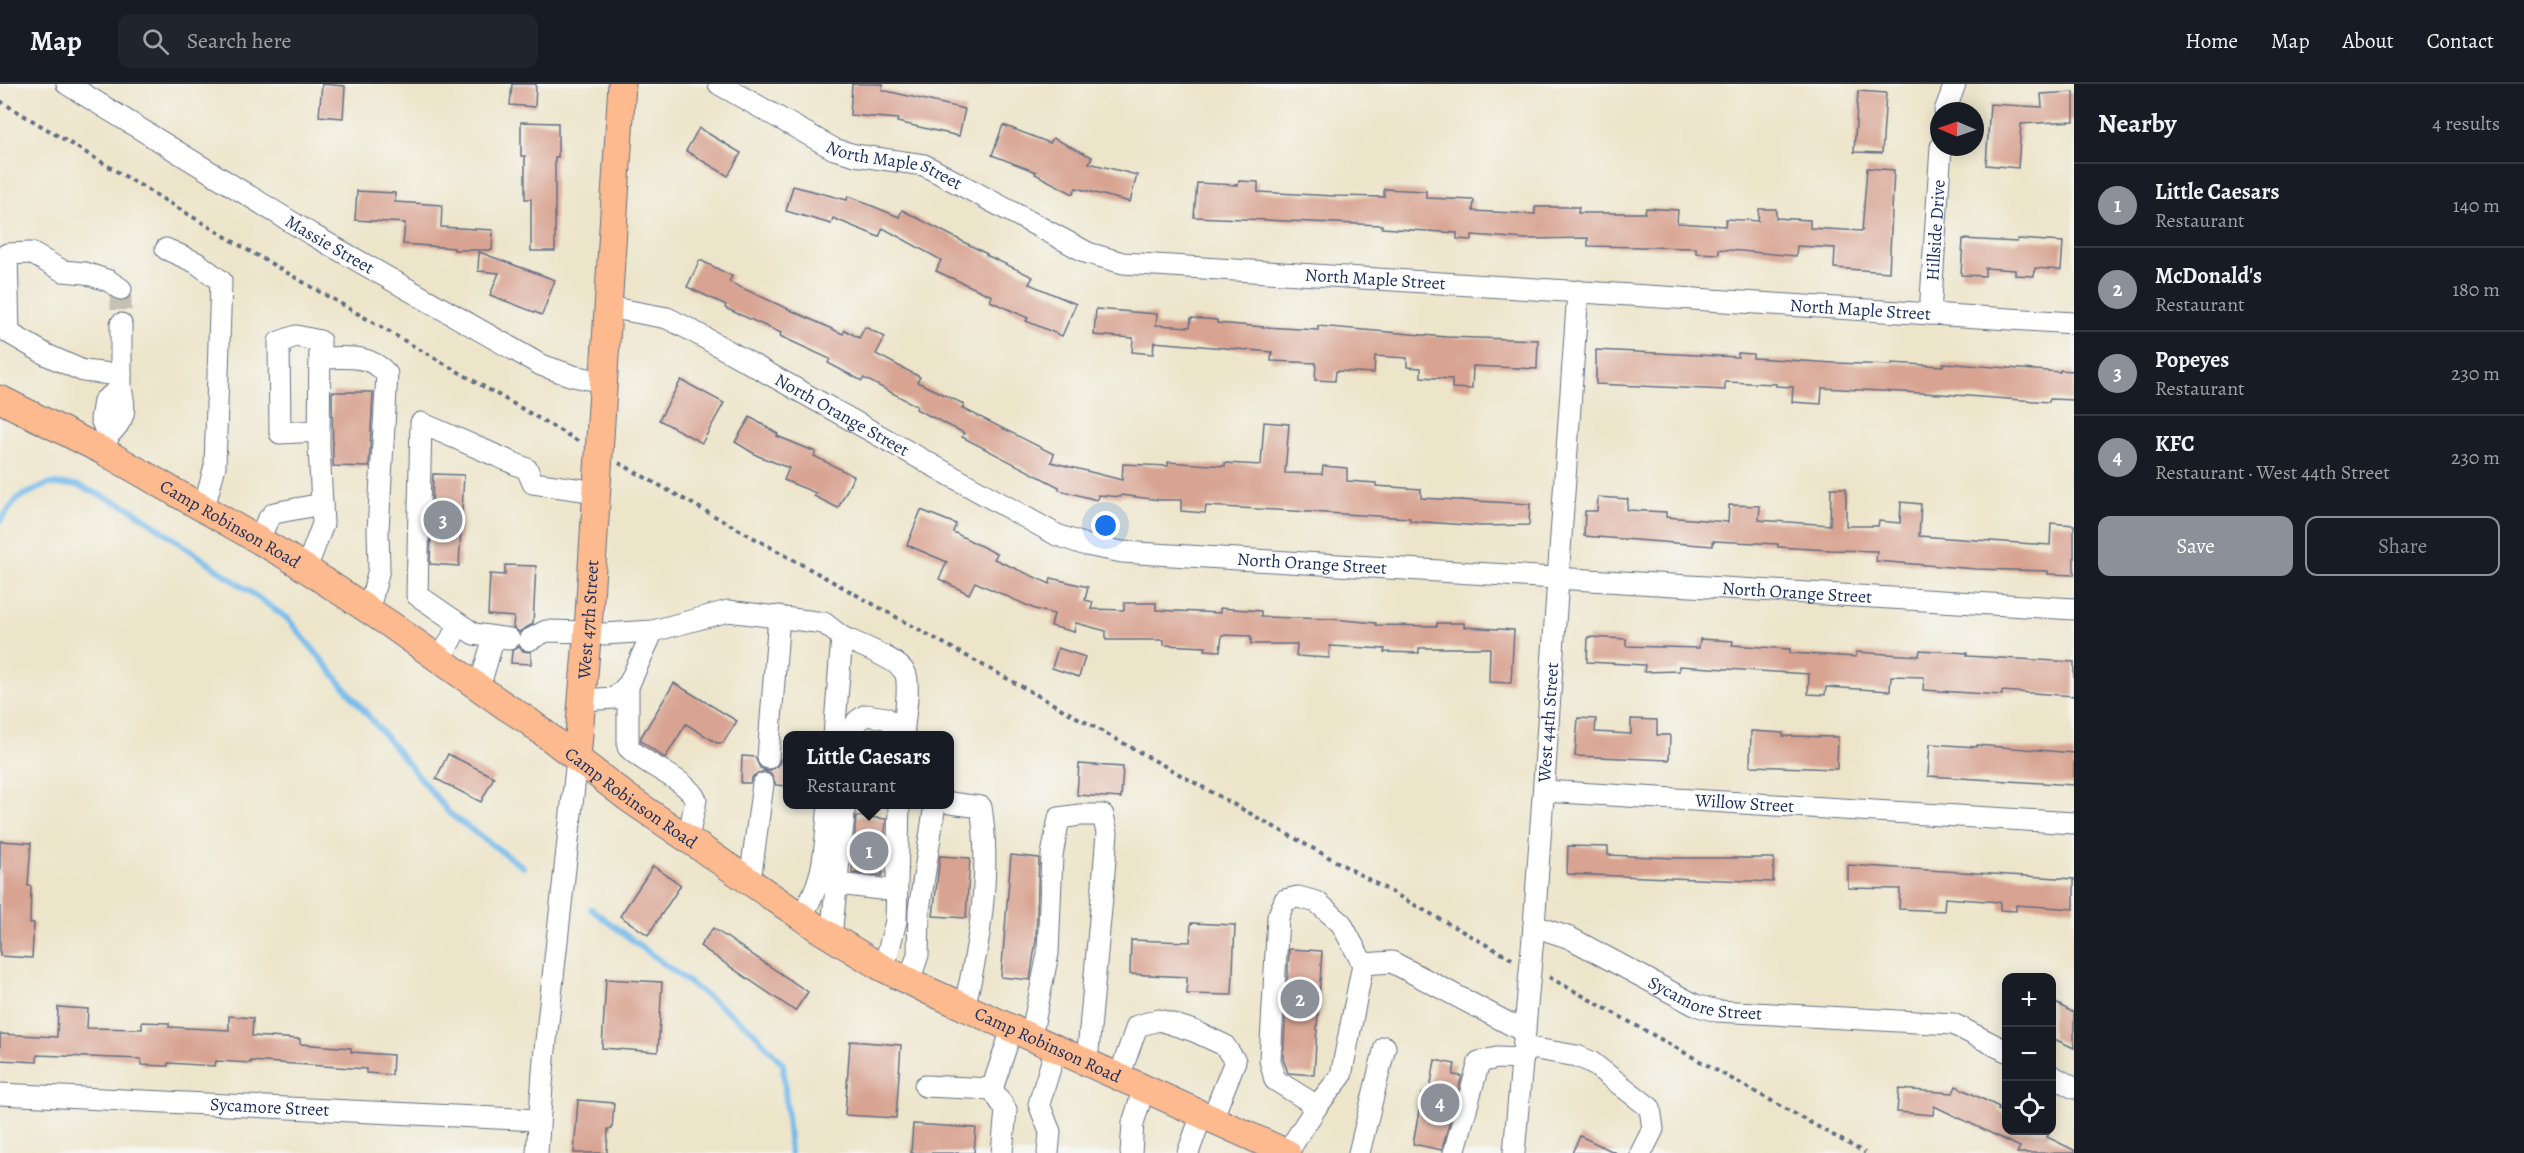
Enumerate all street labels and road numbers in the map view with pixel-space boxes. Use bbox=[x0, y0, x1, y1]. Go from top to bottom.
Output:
street label: North Maple Street bbox=[821, 135, 967, 195]
street label: Hillside Drive bbox=[1920, 179, 1951, 282]
street label: Massie Street bbox=[281, 209, 379, 280]
street label: North Maple Street bbox=[1304, 263, 1446, 295]
street label: North Maple Street bbox=[1789, 293, 1932, 326]
street label: North Orange Street bbox=[771, 368, 913, 462]
street label: Camp Robinson Road bbox=[156, 474, 305, 574]
street label: North Orange Street bbox=[1236, 547, 1388, 580]
street label: West 47th Street bbox=[572, 559, 604, 681]
street label: North Orange Street bbox=[1721, 576, 1873, 609]
street label: West 44th Street bbox=[1532, 662, 1564, 784]
street label: Camp Robinson Road bbox=[560, 742, 702, 854]
street label: Willow Street bbox=[1693, 788, 1795, 818]
street label: Sycamore Street bbox=[1644, 970, 1763, 1025]
street label: Camp Robinson Road bbox=[971, 1001, 1125, 1089]
street label: Sycamore Street bbox=[209, 1092, 330, 1122]

